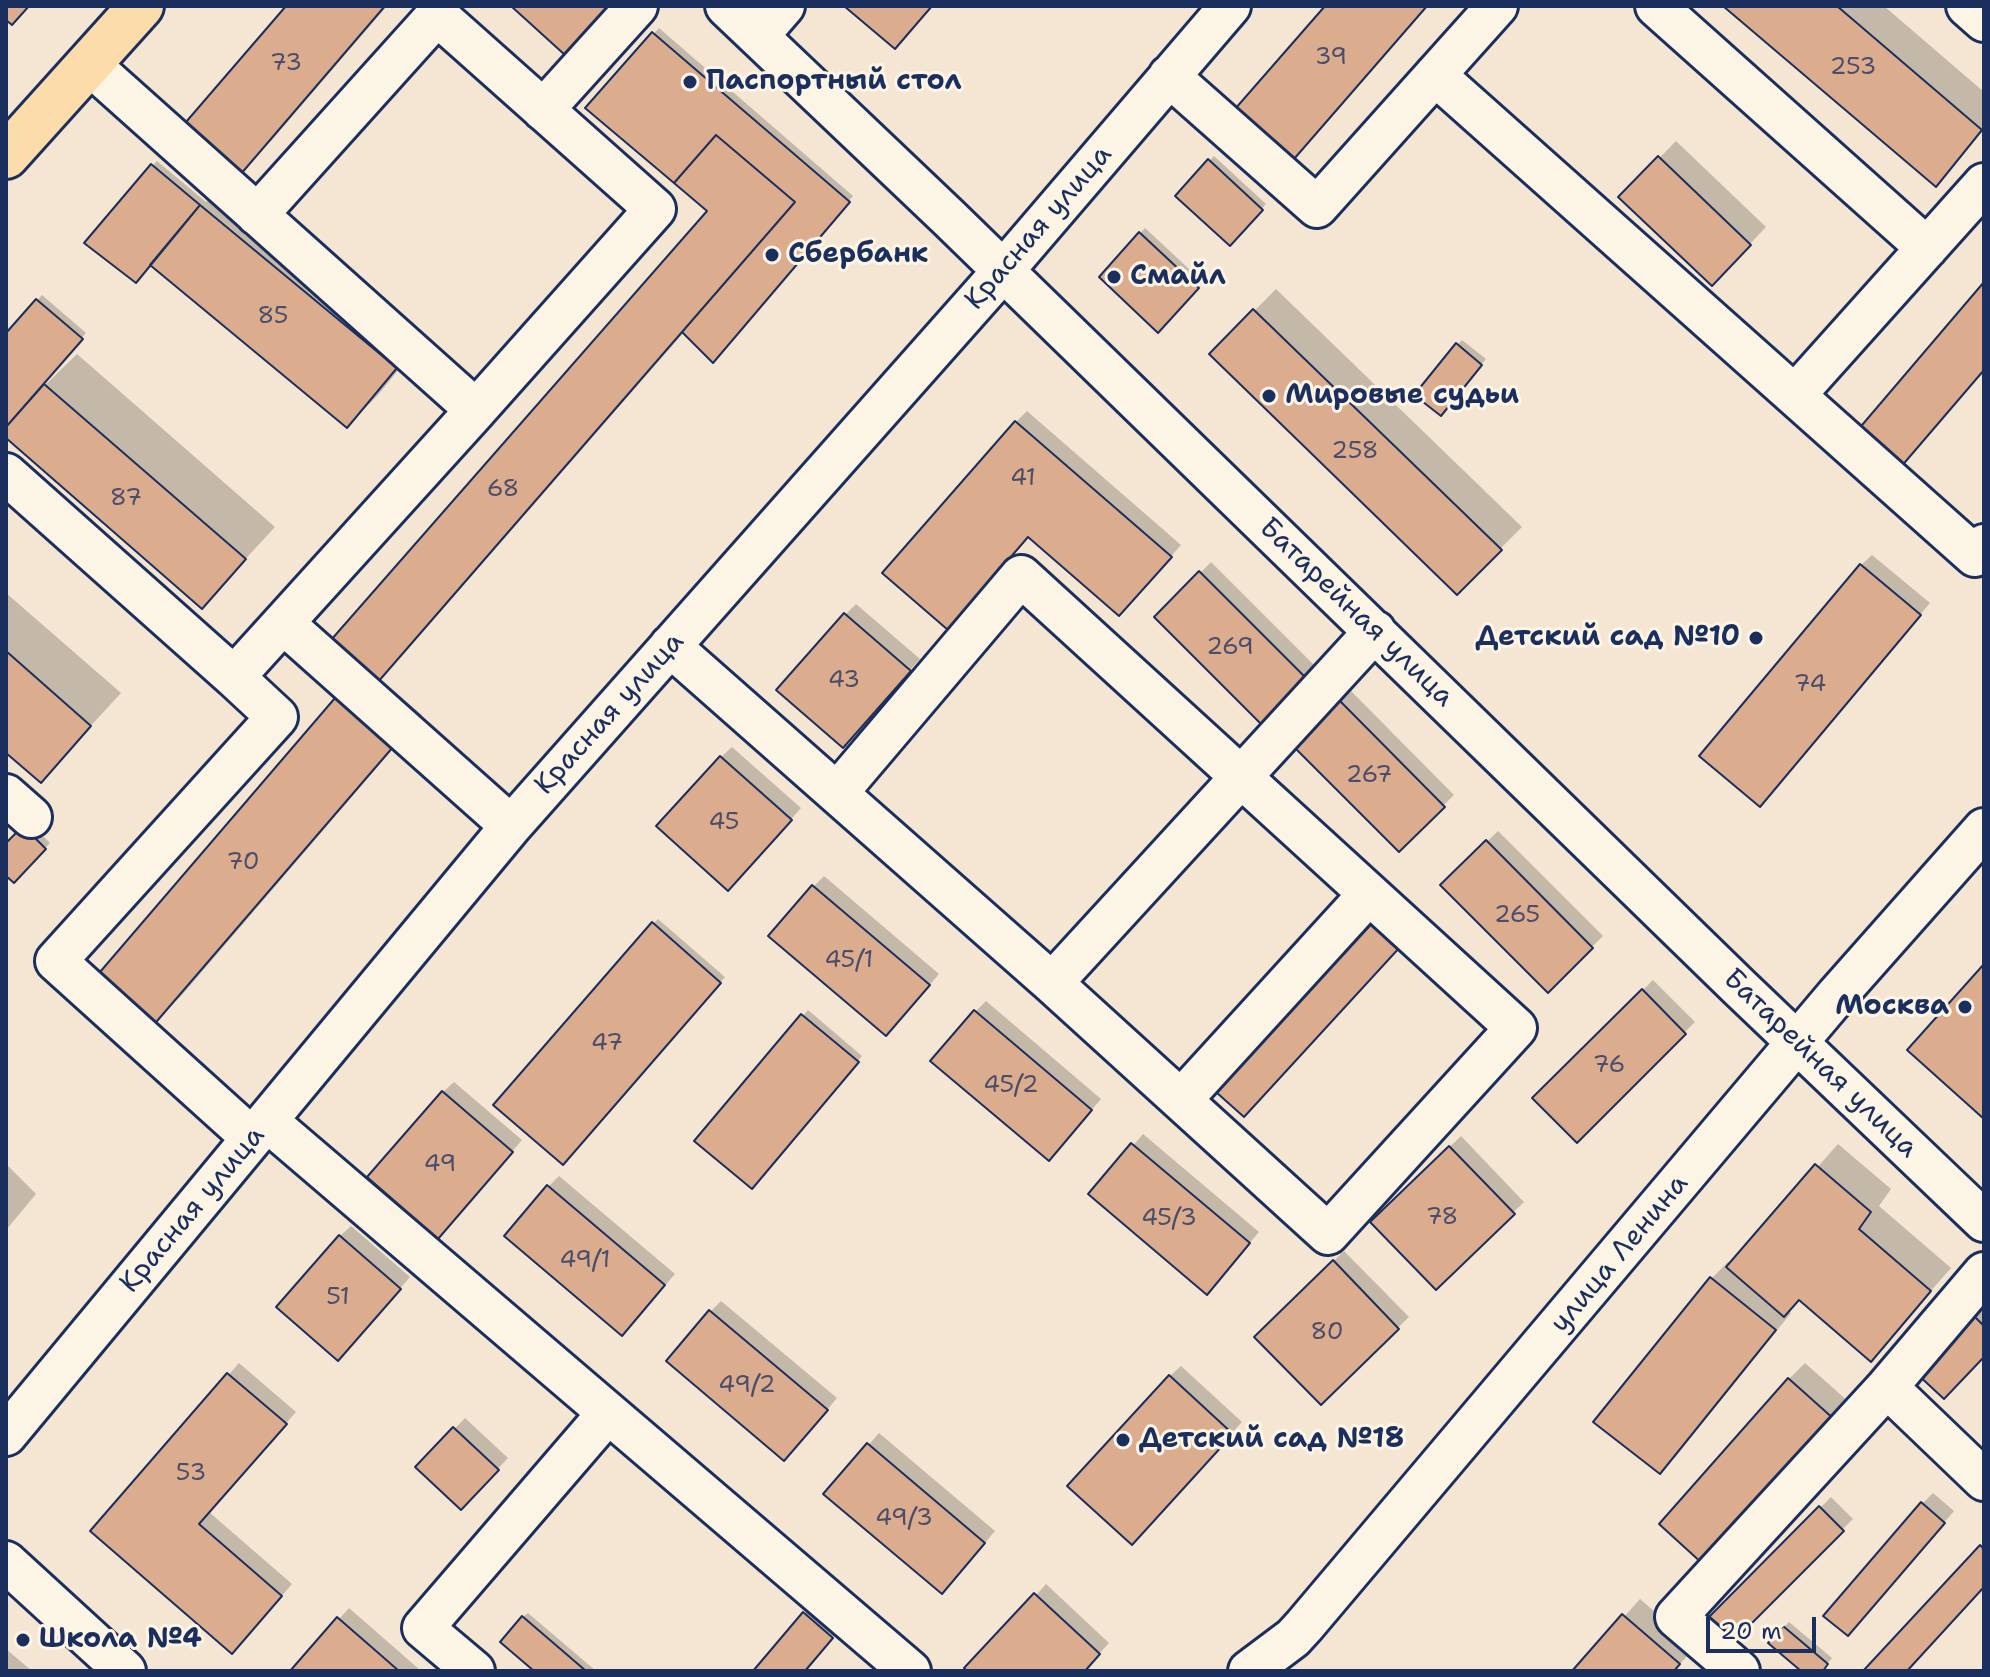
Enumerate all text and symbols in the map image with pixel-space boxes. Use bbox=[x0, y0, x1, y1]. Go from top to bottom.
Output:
house number: 39 bbox=[1315, 44, 1347, 72]
house number: 73 bbox=[270, 50, 302, 78]
house number: 253 bbox=[1830, 54, 1876, 82]
place label: Паспортный стол bbox=[706, 65, 962, 99]
marker: Паспортный стол bbox=[681, 73, 699, 91]
street label: Красная улица bbox=[958, 139, 1120, 317]
place label: Сбербанк bbox=[788, 238, 928, 272]
marker: Сбербанк bbox=[763, 246, 781, 264]
place label: Смайл bbox=[1130, 260, 1226, 294]
marker: Смайл bbox=[1105, 268, 1123, 286]
house number: 85 bbox=[258, 303, 288, 331]
place label: Мировые судьи bbox=[1285, 379, 1519, 413]
marker: Мировые судьи bbox=[1260, 387, 1278, 405]
house number: 258 bbox=[1331, 438, 1379, 466]
house number: 41 bbox=[1010, 465, 1036, 493]
house number: 68 bbox=[487, 476, 519, 504]
house number: 87 bbox=[110, 485, 142, 513]
street label: Батарейная улица bbox=[1252, 511, 1460, 715]
place label: Детский сад №10 bbox=[1475, 621, 1740, 655]
street label: Красная улица bbox=[528, 626, 692, 802]
marker: Детский сад №10 bbox=[1747, 629, 1765, 647]
house number: 269 bbox=[1206, 634, 1254, 662]
house number: 43 bbox=[828, 667, 860, 695]
house number: 74 bbox=[1794, 671, 1826, 699]
house number: 267 bbox=[1346, 762, 1392, 790]
house number: 45 bbox=[709, 809, 739, 837]
house number: 70 bbox=[226, 849, 260, 877]
house number: 265 bbox=[1494, 902, 1540, 930]
house number: 45/1 bbox=[825, 947, 873, 975]
street label: Батарейная улица bbox=[1716, 962, 1924, 1166]
place label: Москва bbox=[1835, 990, 1949, 1024]
marker: Москва bbox=[1956, 998, 1974, 1016]
house number: 47 bbox=[591, 1030, 623, 1058]
house number: 76 bbox=[1593, 1052, 1625, 1080]
house number: 45/2 bbox=[983, 1072, 1039, 1100]
street label: Красная улица bbox=[114, 1120, 272, 1300]
house number: 49 bbox=[424, 1151, 456, 1179]
street label: улица Ленина bbox=[1544, 1168, 1696, 1340]
house number: 78 bbox=[1426, 1204, 1458, 1232]
house number: 45/3 bbox=[1141, 1205, 1197, 1233]
house number: 49/1 bbox=[560, 1247, 610, 1275]
house number: 51 bbox=[326, 1284, 350, 1312]
house number: 80 bbox=[1310, 1319, 1344, 1347]
house number: 49/2 bbox=[718, 1372, 776, 1400]
place label: Детский сад №18 bbox=[1139, 1423, 1404, 1457]
marker: Детский сад №18 bbox=[1114, 1431, 1132, 1449]
house number: 53 bbox=[176, 1460, 206, 1488]
house number: 49/3 bbox=[875, 1505, 933, 1533]
scale bar bbox=[1710, 1601, 1820, 1651]
text: 20 m bbox=[1720, 1615, 1782, 1647]
place label: Школа №4 bbox=[39, 1623, 202, 1657]
marker: Школа №4 bbox=[14, 1631, 32, 1649]

